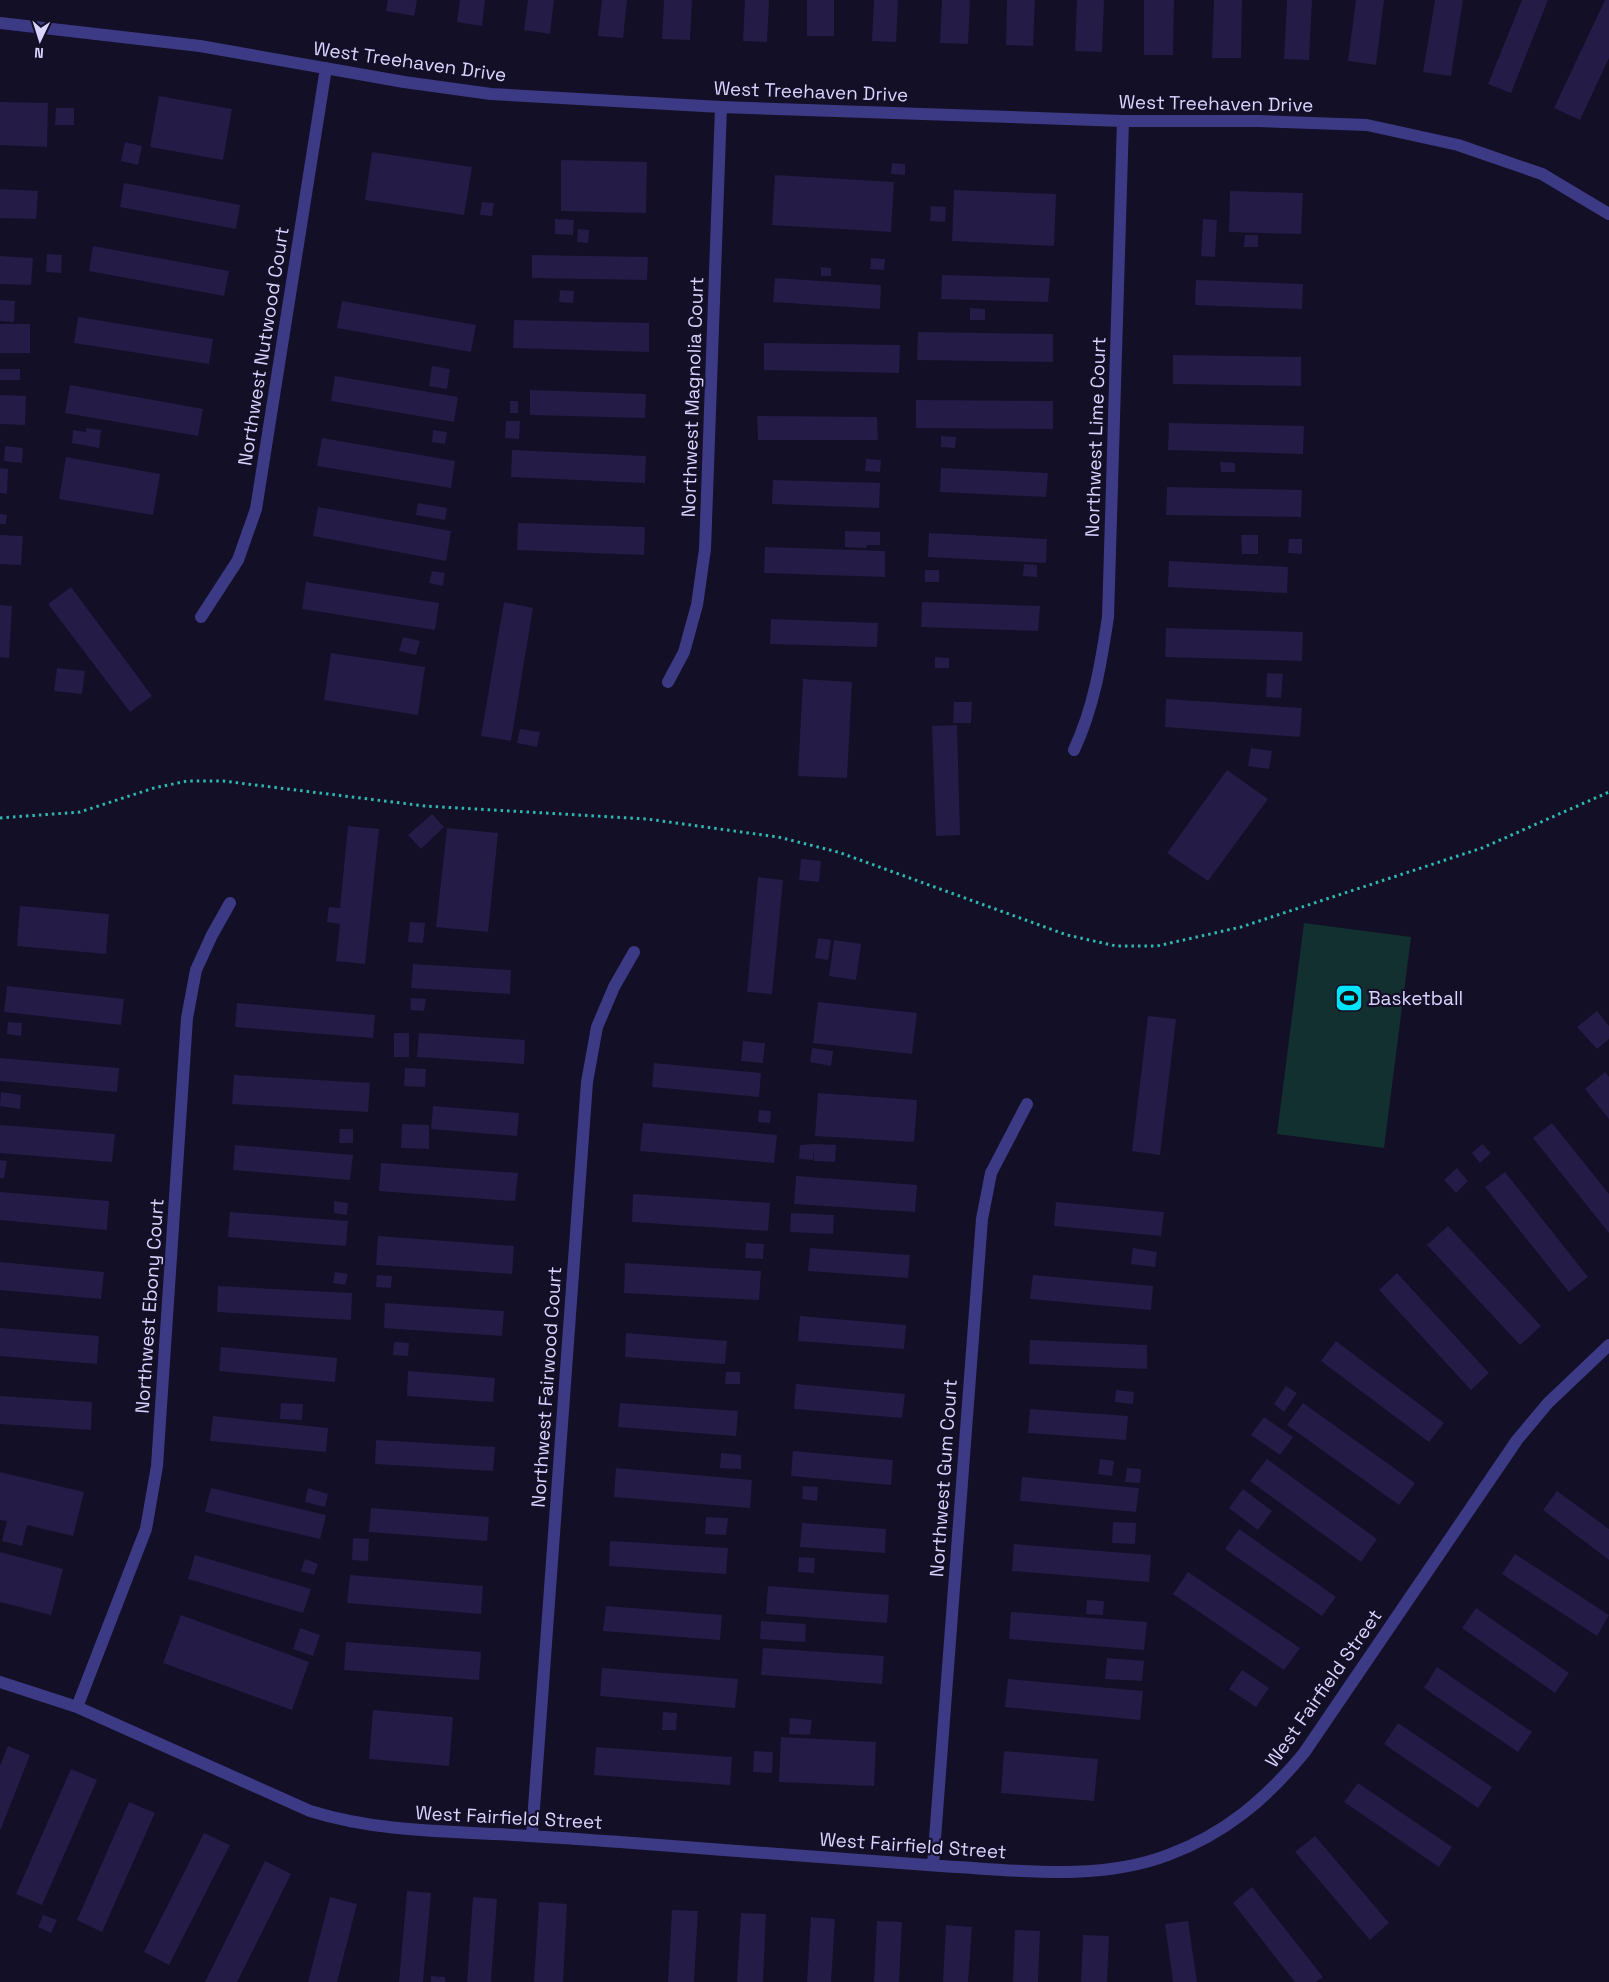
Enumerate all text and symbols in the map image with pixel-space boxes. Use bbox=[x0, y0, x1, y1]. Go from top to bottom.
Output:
north arrow bbox=[15, 15, 65, 65]
street label: West Treehaven Drive bbox=[312, 36, 508, 87]
text: N bbox=[34, 44, 44, 62]
street label: West Treehaven Drive bbox=[713, 76, 909, 107]
street label: West Treehaven Drive bbox=[1118, 89, 1314, 118]
street label: Northwest Nutwood Court bbox=[232, 225, 295, 467]
street label: Northwest Magnolia Court bbox=[676, 276, 709, 518]
street label: Northwest Lime Court bbox=[1080, 336, 1111, 538]
sports icon: Basketball bbox=[1334, 983, 1364, 1013]
place label: Basketball bbox=[1368, 986, 1463, 1011]
street label: Northwest Ebony Court bbox=[130, 1198, 169, 1414]
street label: Northwest Fairwood Court bbox=[526, 1266, 567, 1508]
street label: Northwest Gum Court bbox=[924, 1378, 963, 1578]
street label: West Fairfield Street bbox=[1259, 1604, 1387, 1772]
street label: West Fairfield Street bbox=[415, 1800, 603, 1835]
street label: West Fairfield Street bbox=[819, 1826, 1007, 1865]

